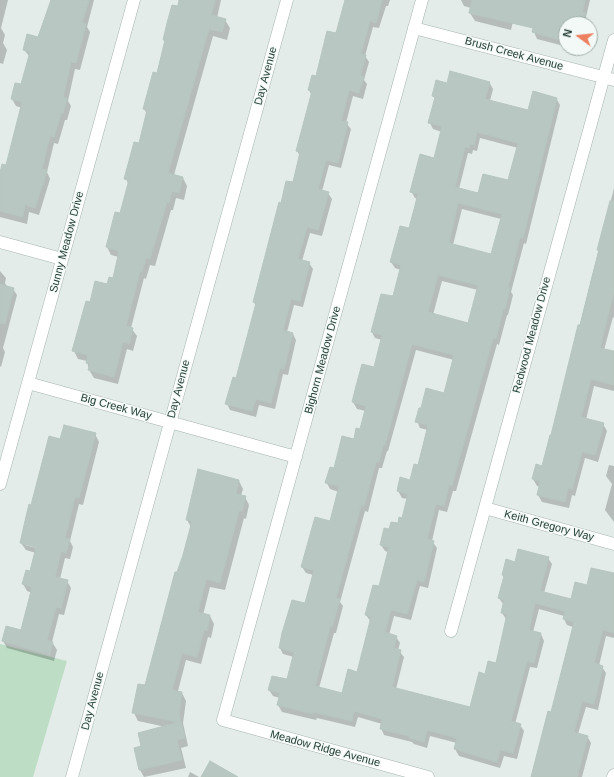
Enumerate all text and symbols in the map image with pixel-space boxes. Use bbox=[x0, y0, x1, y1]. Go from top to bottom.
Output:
north arrow bbox=[558, 16, 598, 56]
text: N bbox=[561, 28, 574, 39]
street label: Brush Creek Avenue bbox=[463, 35, 565, 73]
street label: Day Avenue bbox=[252, 45, 280, 107]
street label: Sunny Meadow Drive bbox=[47, 190, 87, 294]
street label: Redwood Meadow Drive bbox=[510, 275, 554, 395]
street label: Bighorn Meadow Drive bbox=[302, 305, 344, 415]
street label: Day Avenue bbox=[165, 358, 193, 420]
street label: Big Creek Way bbox=[79, 391, 153, 423]
street label: Keith Gregory Way bbox=[503, 508, 595, 544]
street label: Day Avenue bbox=[79, 670, 107, 732]
street label: Meadow Ridge Avenue bbox=[268, 728, 382, 770]

